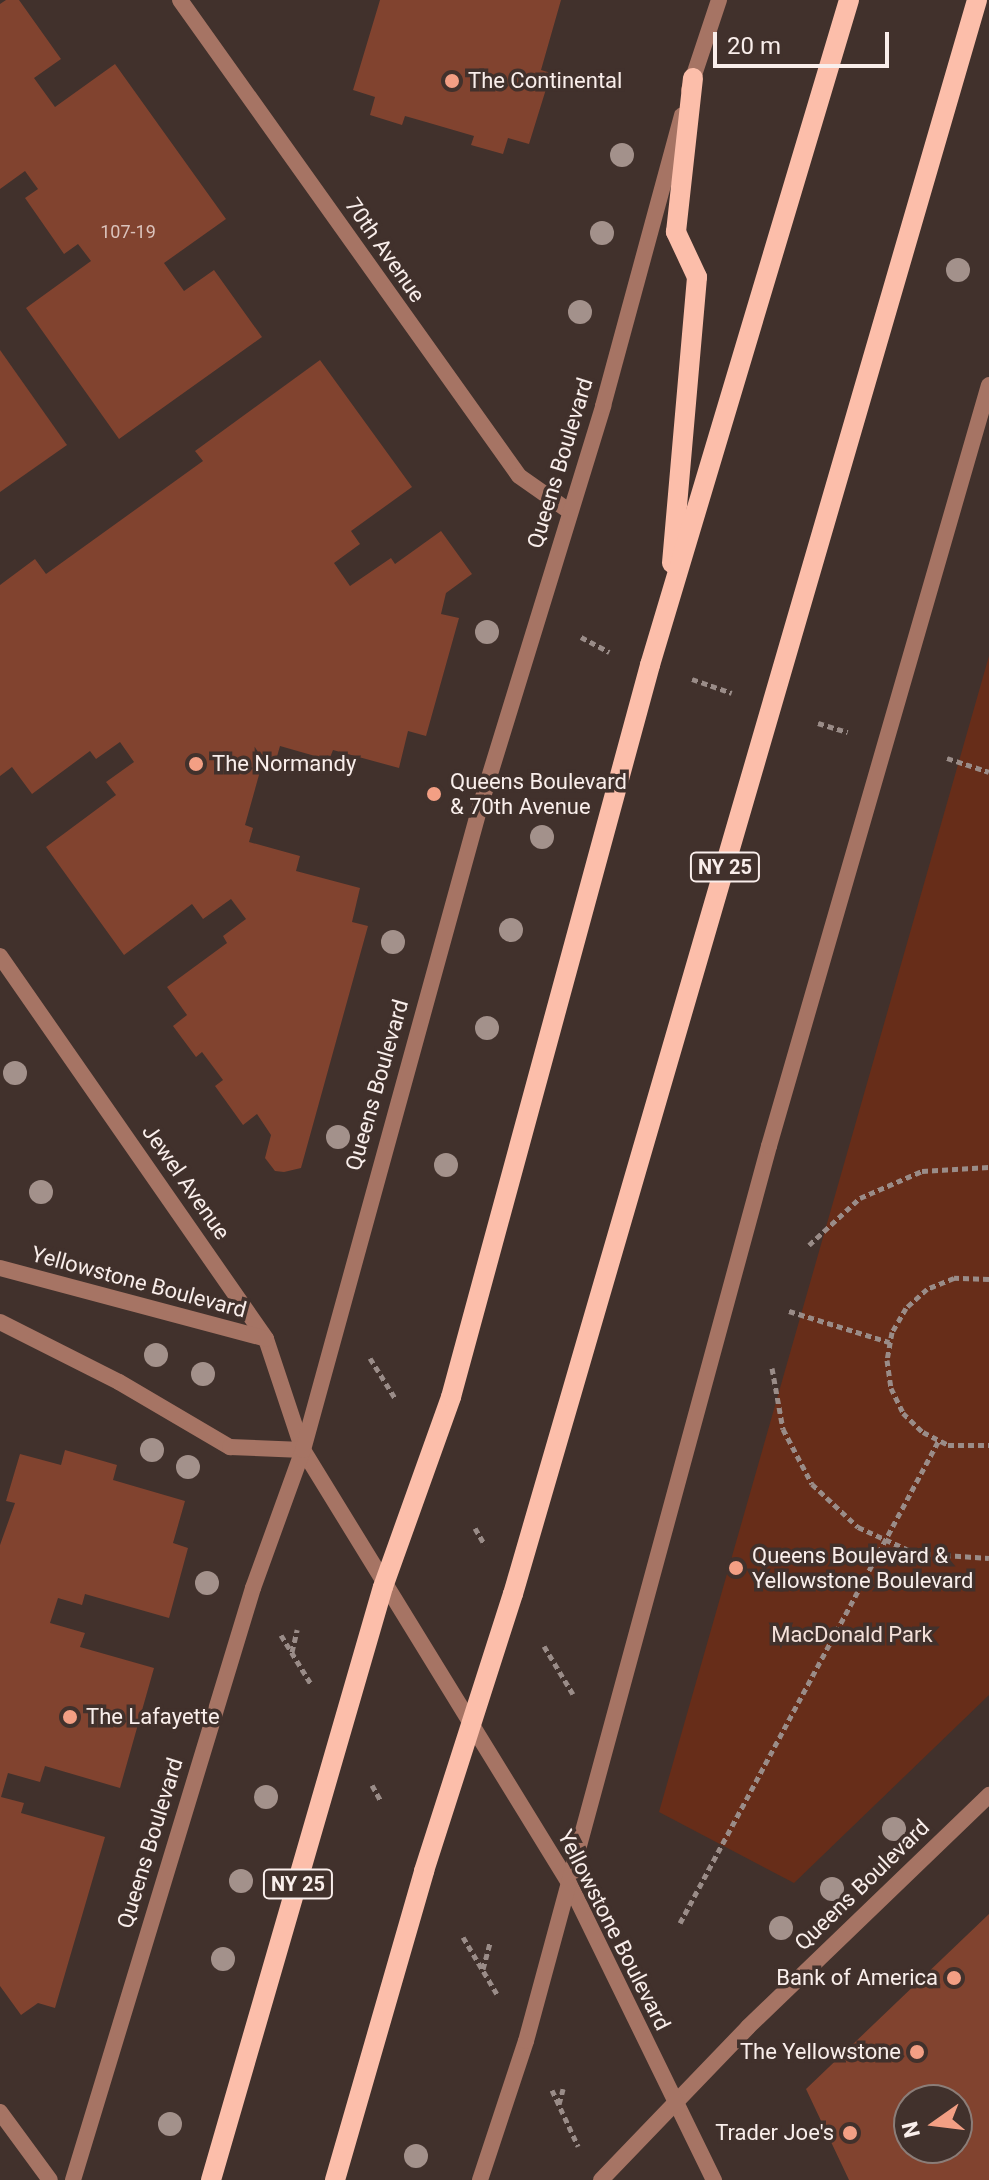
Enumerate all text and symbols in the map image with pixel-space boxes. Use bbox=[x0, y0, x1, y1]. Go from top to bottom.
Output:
scale bar bbox=[717, 16, 893, 66]
text: 20 m bbox=[727, 32, 781, 60]
place label: The Continental bbox=[468, 68, 622, 94]
marker: The Continental bbox=[443, 72, 461, 90]
street label: 70th Avenue bbox=[339, 193, 431, 307]
house number: 107-19 bbox=[100, 221, 156, 243]
street label: Queens Boulevard bbox=[522, 375, 598, 551]
place label: The Normandy bbox=[212, 751, 356, 777]
marker: The Normandy bbox=[187, 755, 205, 773]
place label: Queens Boulevard & 70th Avenue bbox=[450, 768, 627, 820]
marker: Queens Boulevard & 70th Avenue bbox=[425, 785, 443, 803]
road number: NY 25 bbox=[689, 851, 761, 883]
street label: Queens Boulevard bbox=[340, 996, 414, 1174]
street label: Jewel Avenue bbox=[137, 1119, 235, 1245]
street label: Yellowstone Boulevard bbox=[29, 1241, 249, 1323]
place label: Queens Boulevard & Yellowstone Boulevard bbox=[752, 1542, 973, 1594]
marker: Queens Boulevard & Yellowstone Boulevard bbox=[727, 1559, 745, 1577]
park label: MacDonald Park bbox=[771, 1622, 933, 1648]
place label: The Lafayette bbox=[86, 1704, 220, 1730]
marker: The Lafayette bbox=[61, 1708, 79, 1726]
street label: Queens Boulevard bbox=[112, 1755, 188, 1931]
street label: Queens Boulevard bbox=[789, 1814, 935, 1956]
street label: Yellowstone Boulevard bbox=[552, 1825, 676, 2035]
road number: NY 25 bbox=[262, 1868, 334, 1900]
place label: Bank of America bbox=[776, 1965, 938, 1991]
marker: Bank of America bbox=[945, 1969, 963, 1987]
place label: The Yellowstone bbox=[740, 2039, 901, 2065]
marker: The Yellowstone bbox=[908, 2043, 926, 2061]
north arrow bbox=[893, 2084, 973, 2164]
text: N bbox=[897, 2119, 925, 2140]
place label: Trader Joe's bbox=[715, 2120, 834, 2146]
marker: Trader Joe's bbox=[841, 2124, 859, 2142]

